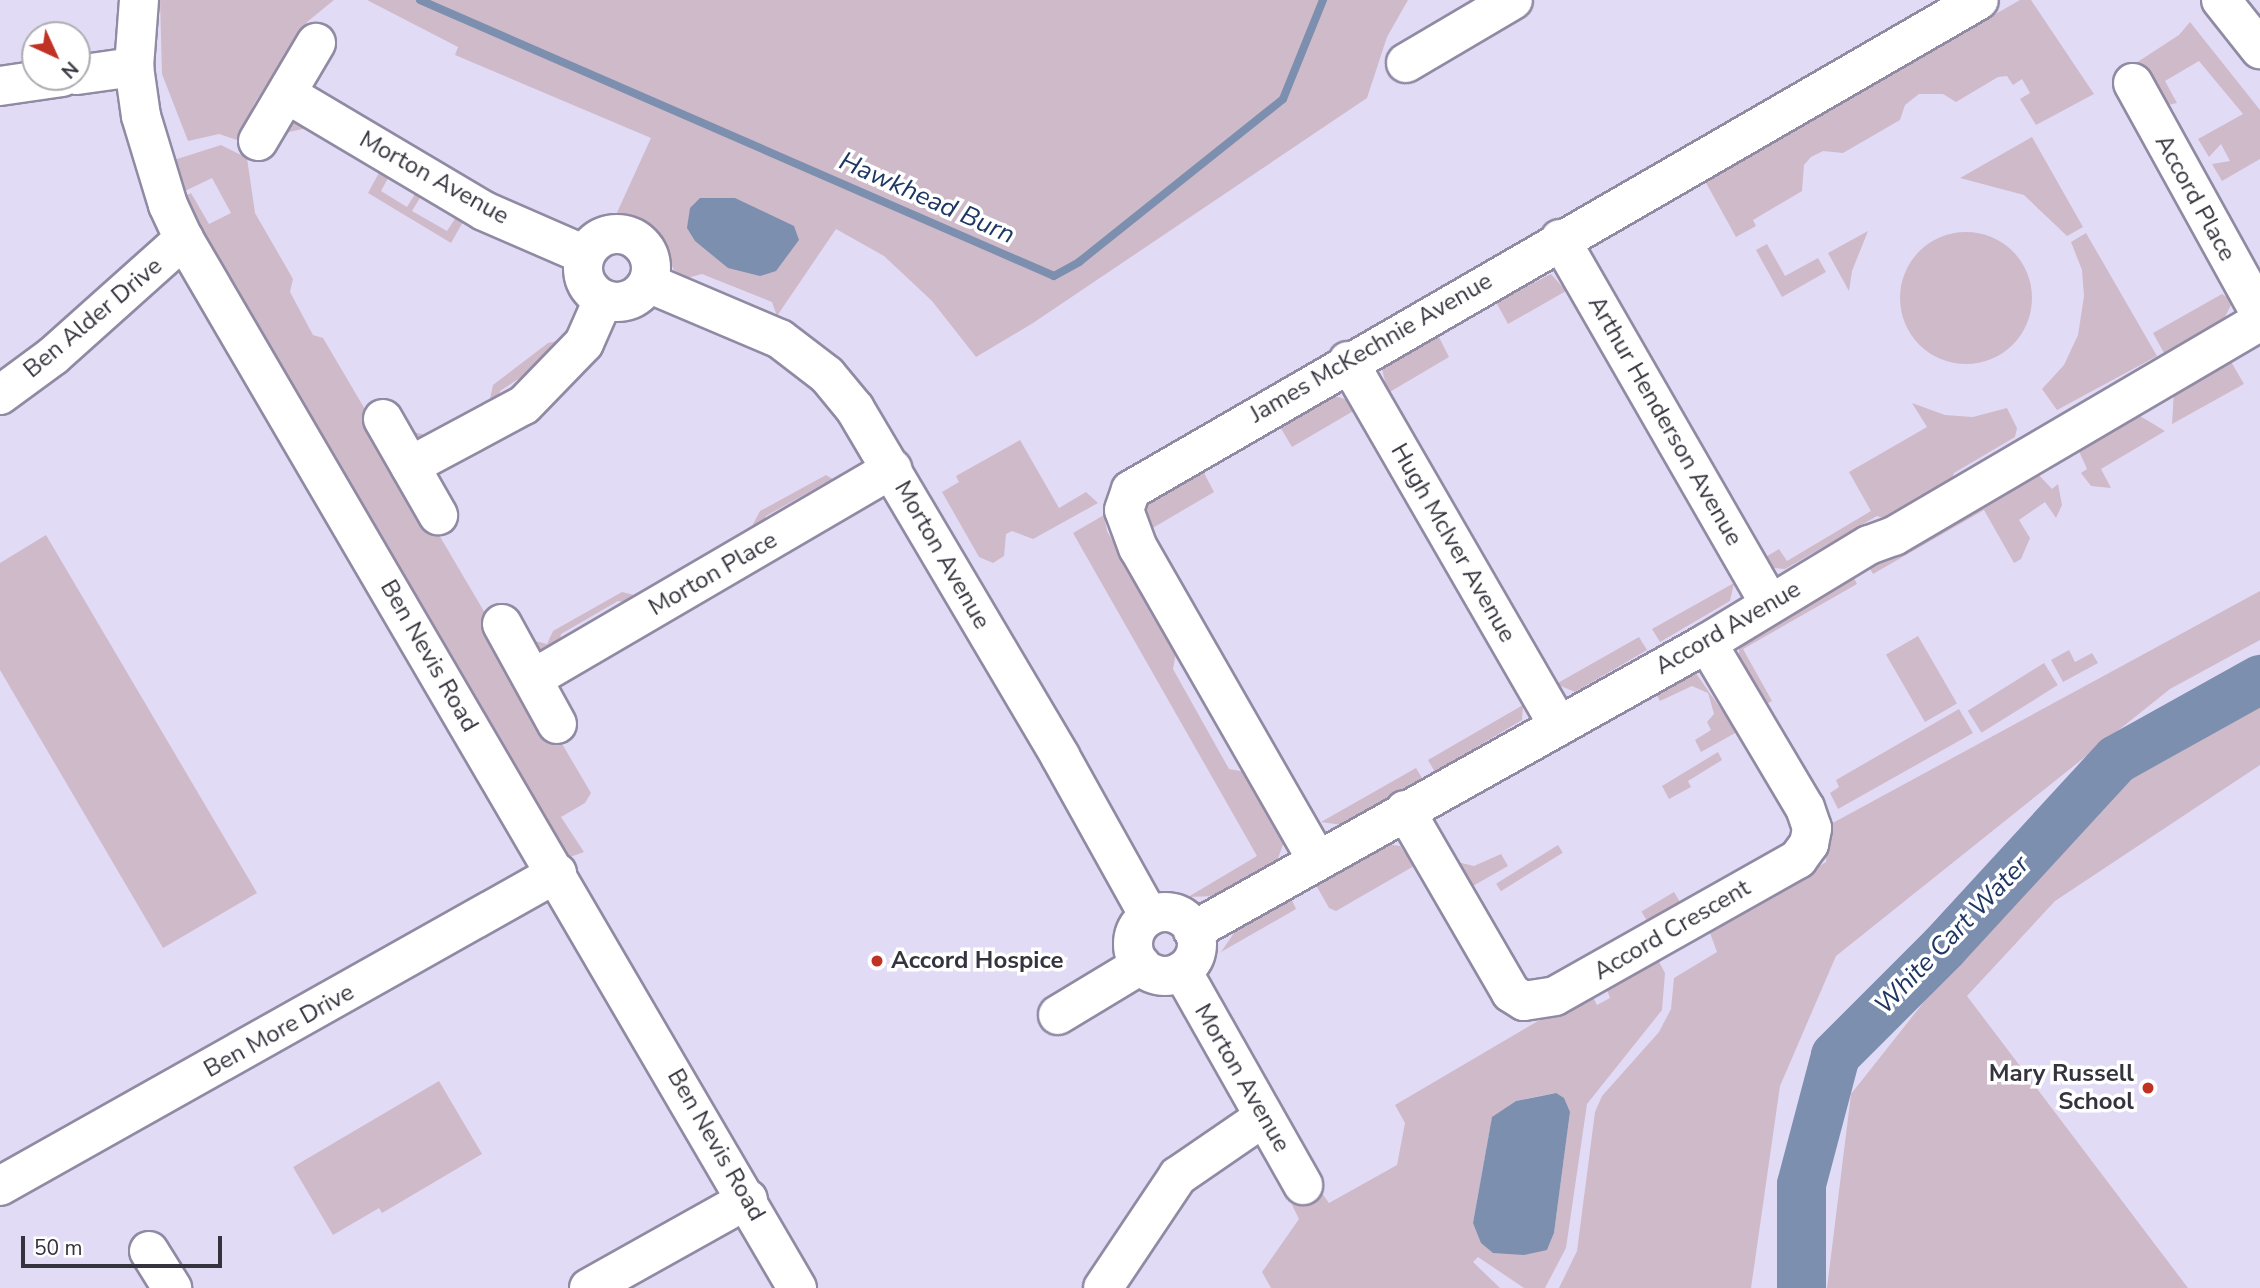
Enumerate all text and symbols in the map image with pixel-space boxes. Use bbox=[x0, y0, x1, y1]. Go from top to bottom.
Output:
north arrow bbox=[21, 21, 91, 91]
text: N bbox=[55, 55, 84, 84]
street label: Morton Avenue bbox=[354, 125, 514, 231]
street label: Accord Place bbox=[2149, 130, 2241, 266]
water label: Hawkhead Burn bbox=[834, 145, 1020, 251]
street label: Ben Alder Drive bbox=[18, 252, 168, 384]
street label: James McKechnie Avenue bbox=[1245, 267, 1497, 429]
street label: Arthur Henderson Avenue bbox=[1582, 291, 1748, 551]
street label: Hugh McIver Avenue bbox=[1384, 438, 1522, 648]
street label: Morton Avenue bbox=[888, 476, 996, 634]
street label: Morton Place bbox=[644, 526, 782, 622]
street label: Ben Nevis Road bbox=[374, 575, 484, 737]
street label: Accord Avenue bbox=[1650, 575, 1806, 681]
water label: White Cart Water bbox=[1868, 849, 2036, 1021]
street label: Accord Crescent bbox=[1589, 874, 1755, 986]
place label: Accord Hospice bbox=[891, 947, 1064, 975]
marker: Accord Hospice bbox=[869, 953, 885, 969]
street label: Ben More Drive bbox=[199, 978, 359, 1084]
street label: Morton Avenue bbox=[1188, 999, 1296, 1157]
place label: Mary Russell School bbox=[1989, 1060, 2134, 1116]
street label: Ben Nevis Road bbox=[661, 1064, 771, 1226]
marker: Mary Russell School bbox=[2140, 1080, 2156, 1096]
scale bar bbox=[24, 1222, 226, 1266]
text: 50 m bbox=[34, 1234, 83, 1262]

